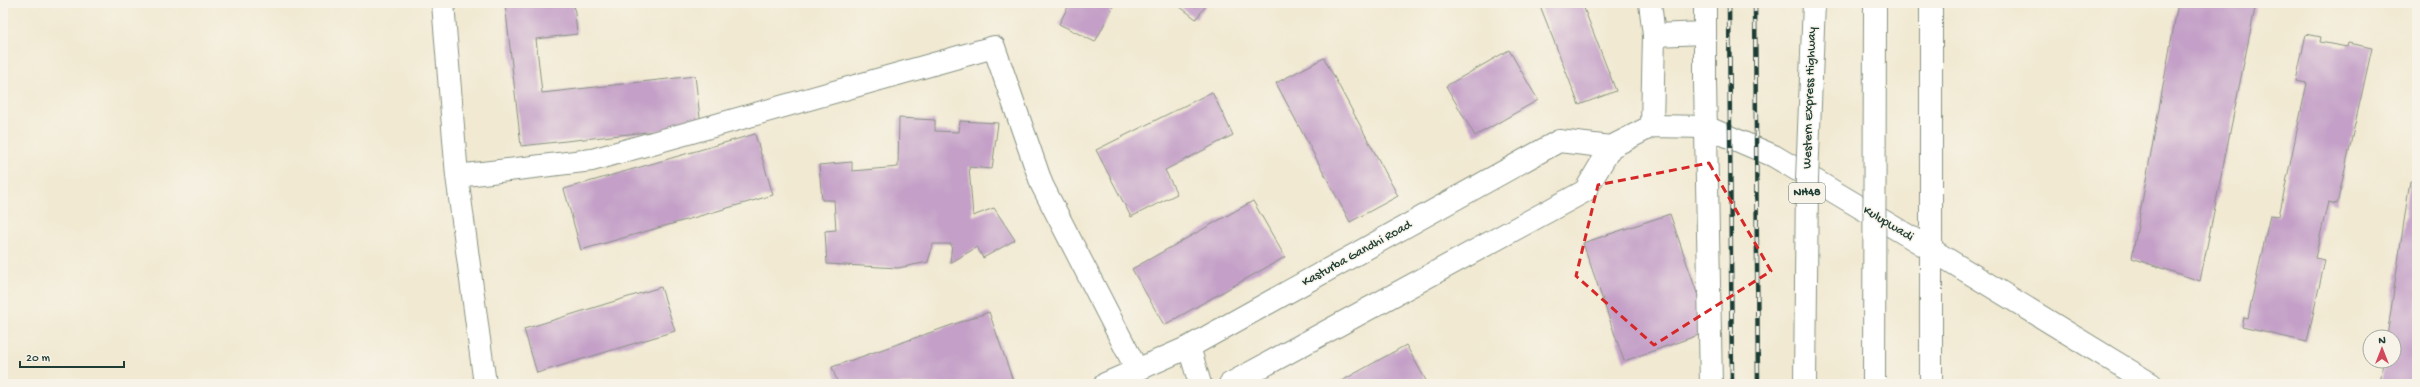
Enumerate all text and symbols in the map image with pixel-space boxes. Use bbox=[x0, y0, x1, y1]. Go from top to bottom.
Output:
street label: Western Express Highway bbox=[1800, 26, 1820, 169]
road number: NH48 bbox=[1789, 183, 1825, 203]
street label: Kulupwadi bbox=[1860, 203, 1916, 245]
street label: Kasturba Gandhi Road bbox=[1300, 217, 1416, 290]
north arrow bbox=[2362, 329, 2402, 369]
text: N bbox=[2378, 335, 2386, 347]
scale bar bbox=[20, 343, 124, 369]
text: 20 m bbox=[26, 352, 51, 366]

